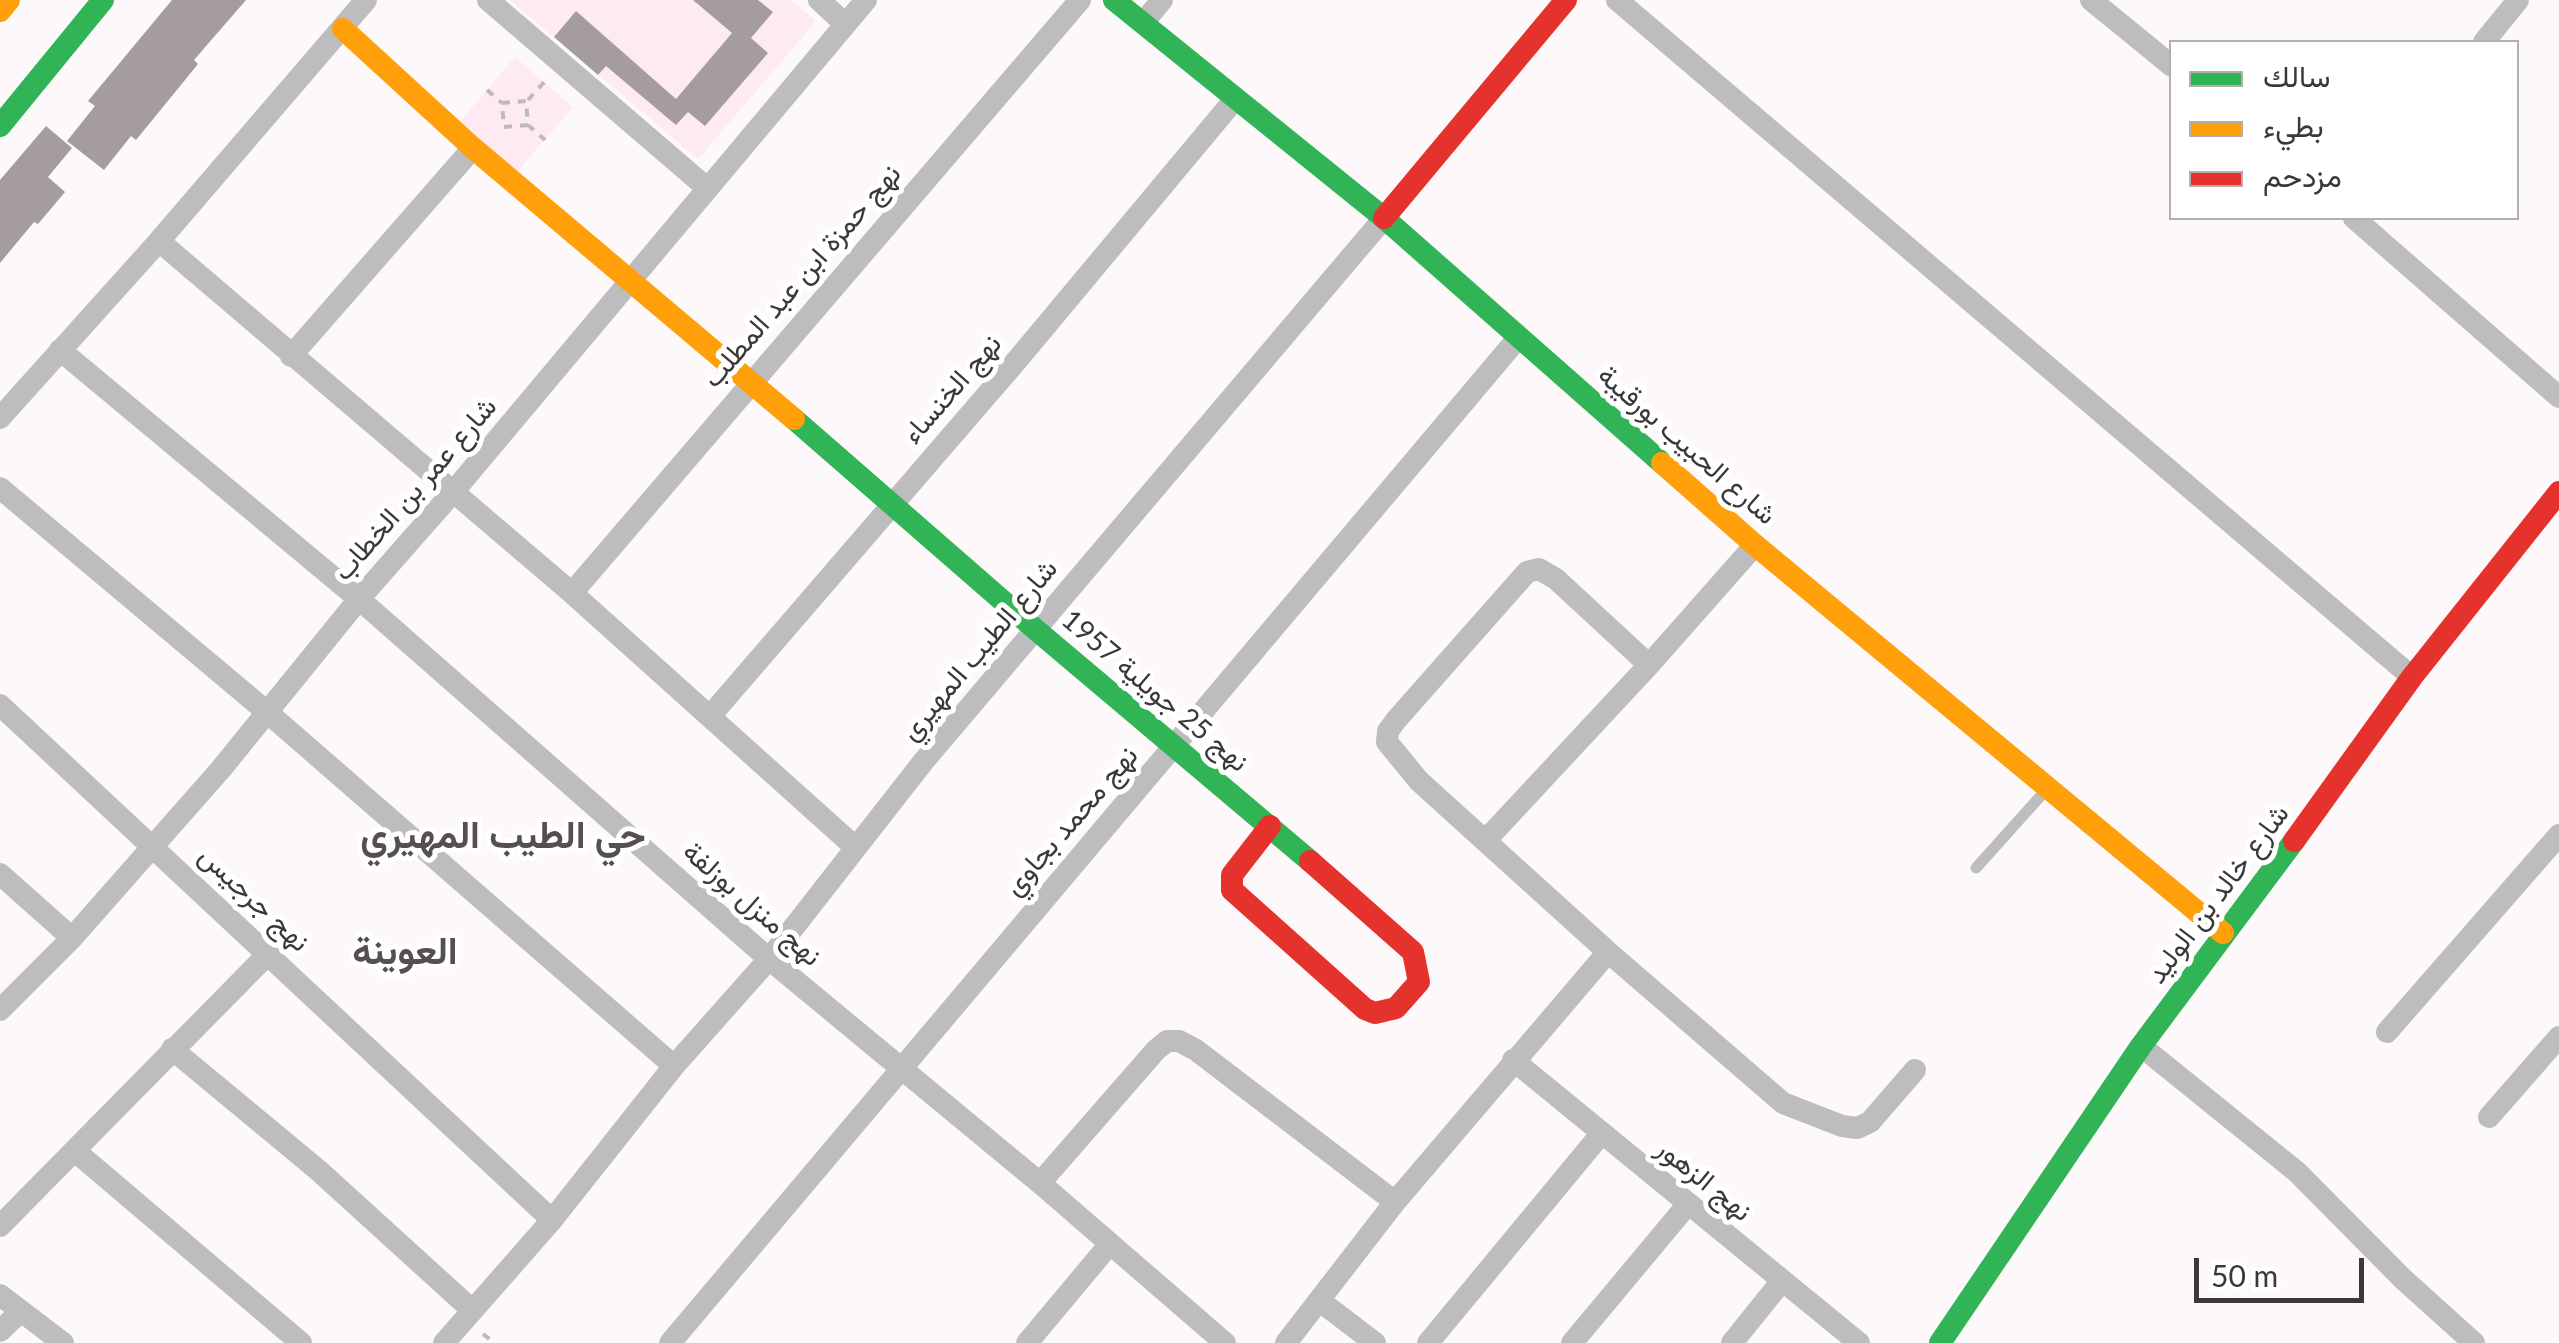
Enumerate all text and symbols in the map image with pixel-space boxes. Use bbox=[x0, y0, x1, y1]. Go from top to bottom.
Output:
legend bbox=[2169, 40, 2519, 220]
text: سالك bbox=[2263, 57, 2330, 93]
text: بطيء bbox=[2263, 107, 2324, 143]
street label: نهج حمزة ابن عبد المطلب bbox=[696, 157, 908, 395]
text: مزدحم bbox=[2263, 157, 2342, 193]
street label: نهج الخنساء bbox=[895, 328, 1009, 450]
street label: شارع الحبيب بورقيبة bbox=[1591, 358, 1783, 532]
street label: شارع عمر بن الخطاب bbox=[326, 390, 504, 588]
street label: شارع الطيب المهيري bbox=[893, 552, 1065, 748]
street label: نهج 25 جويلية 1957 bbox=[1055, 603, 1255, 779]
street label: نهج محمد بجاوي bbox=[997, 739, 1145, 903]
street label: شارع خالد بن الوليد bbox=[2140, 798, 2296, 990]
district label: حي الطيب المهيري bbox=[360, 813, 646, 859]
street label: نهج منزل بوزلفة bbox=[676, 835, 828, 973]
street label: نهج جرجيس bbox=[192, 839, 316, 959]
district label: العوينة bbox=[352, 929, 458, 975]
street label: نهج الزهور bbox=[1650, 1131, 1758, 1229]
scale bar bbox=[2199, 1238, 2369, 1300]
text: 50 m bbox=[2211, 1257, 2278, 1293]

